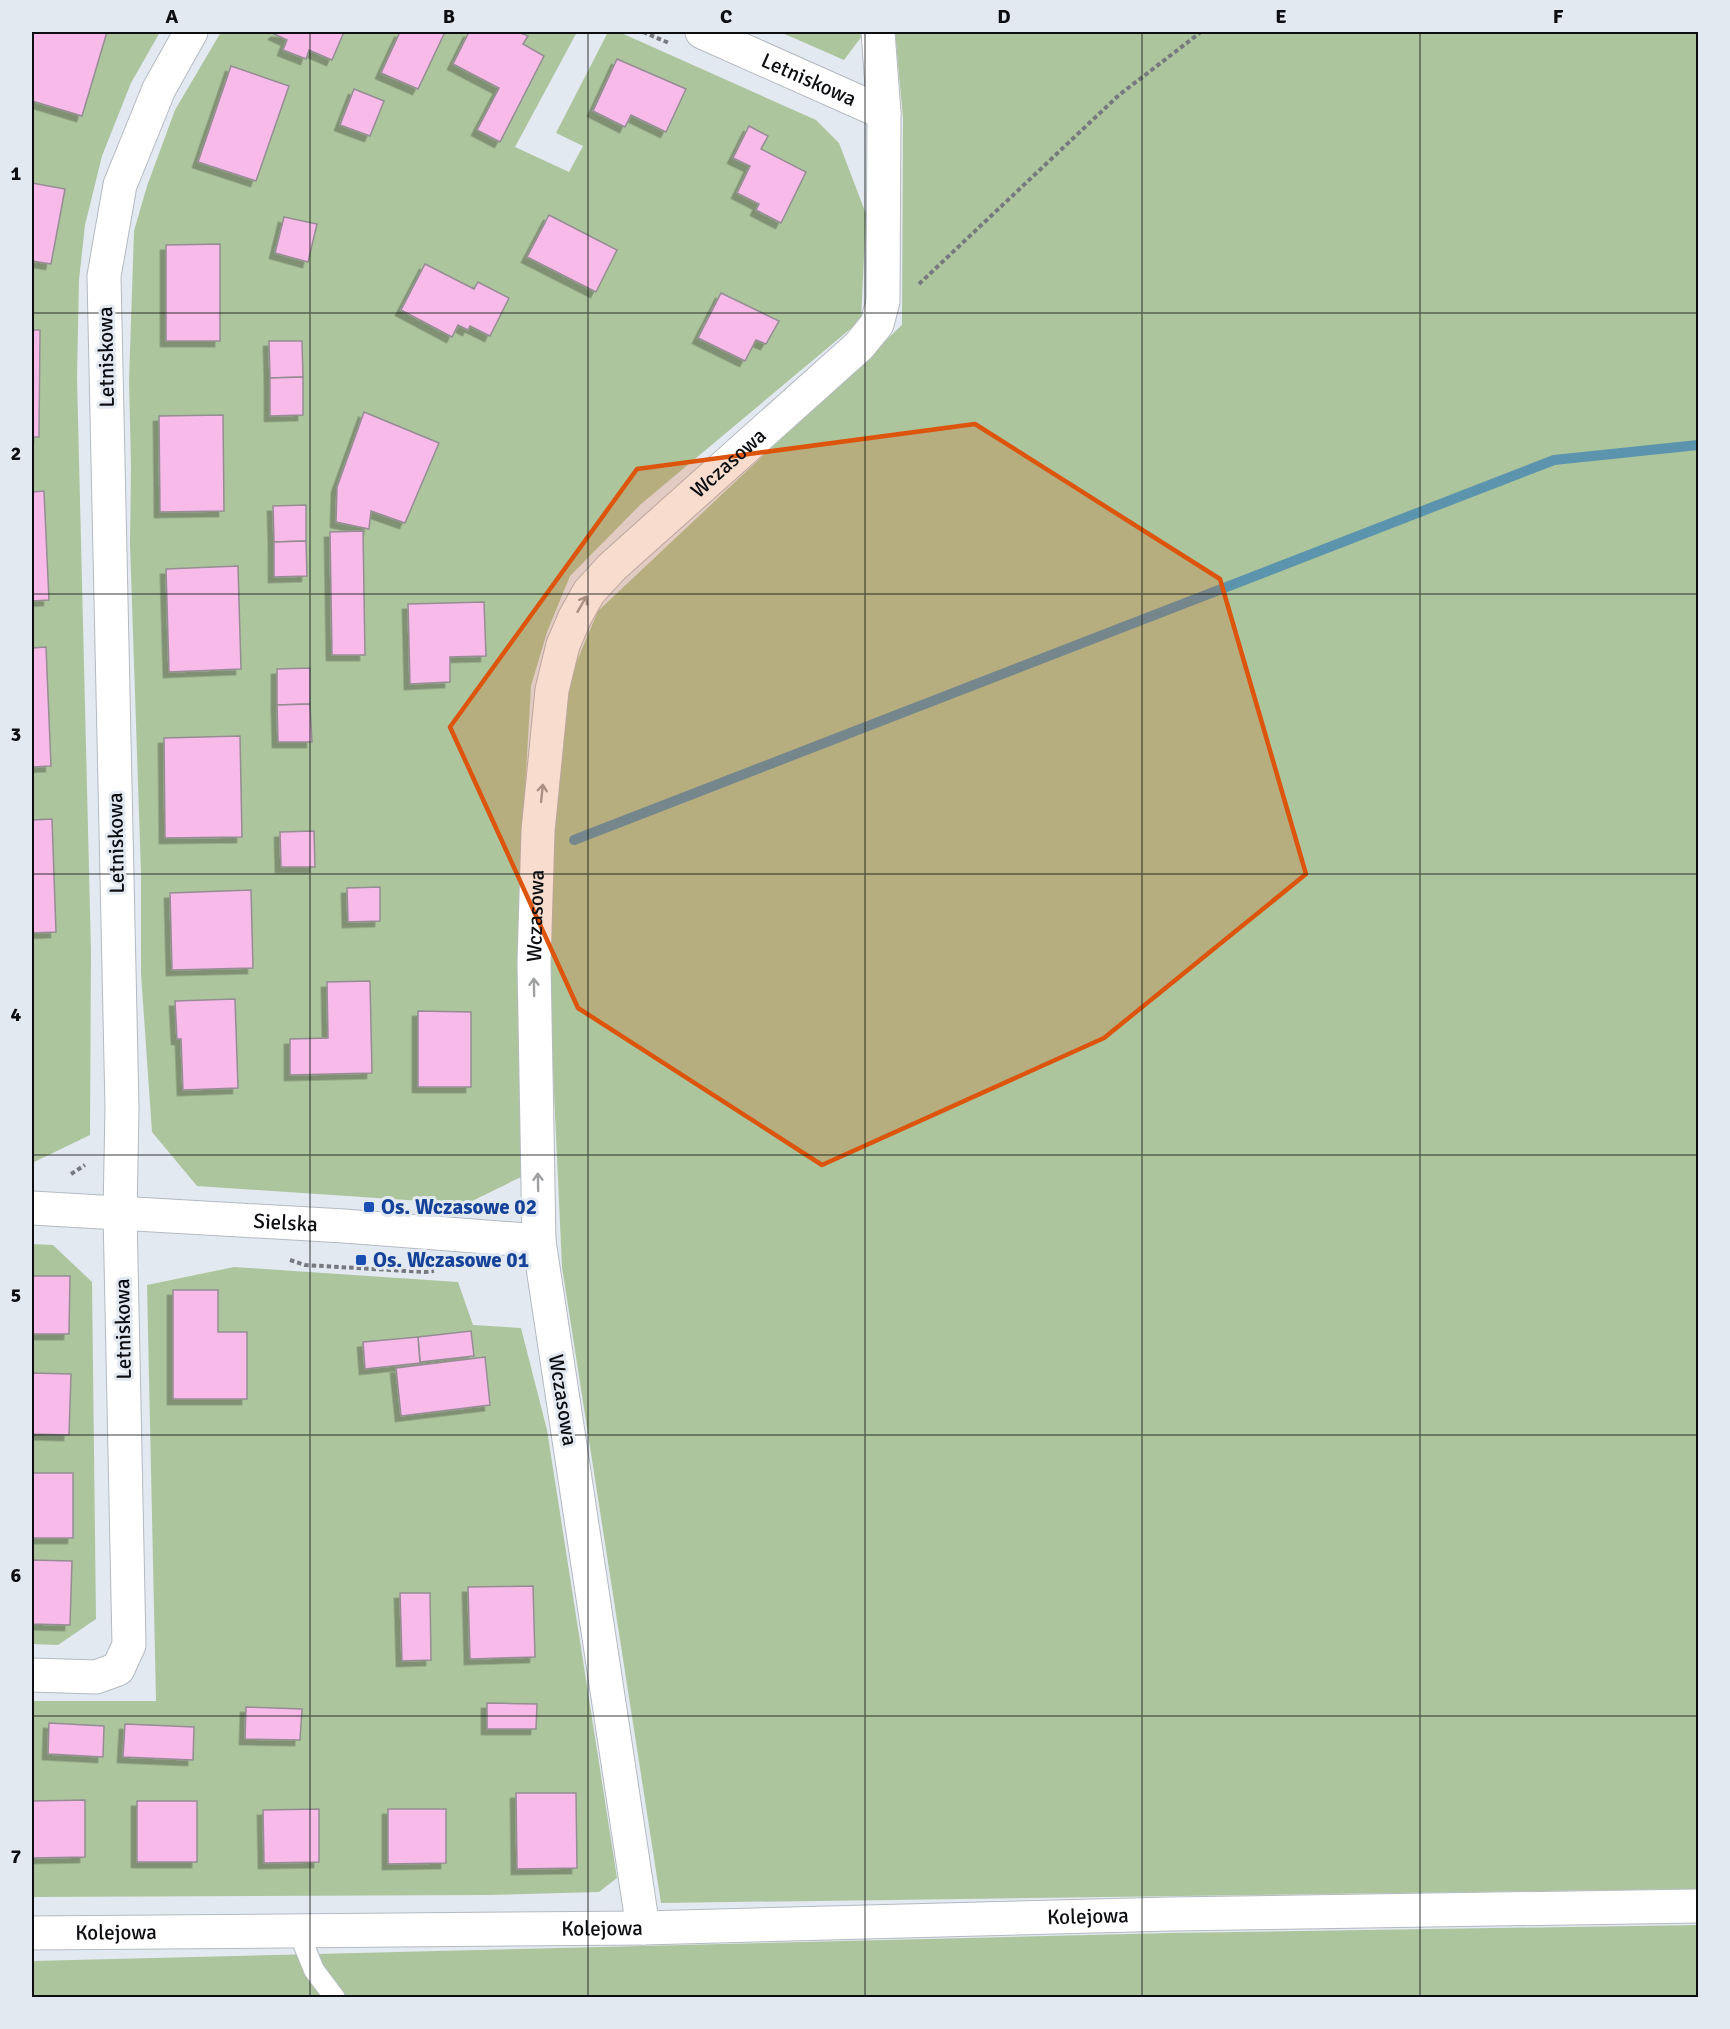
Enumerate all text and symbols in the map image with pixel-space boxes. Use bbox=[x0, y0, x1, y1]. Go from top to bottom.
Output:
text: A bbox=[166, 4, 179, 29]
text: B bbox=[443, 4, 455, 29]
text: C bbox=[720, 4, 732, 29]
text: D bbox=[997, 4, 1011, 29]
text: E bbox=[1275, 4, 1287, 29]
text: F bbox=[1553, 4, 1564, 29]
street label: Letniskowa bbox=[757, 47, 860, 112]
text: 1 bbox=[11, 161, 22, 186]
street label: Letniskowa bbox=[92, 306, 120, 408]
street label: Wczasowa bbox=[685, 422, 771, 504]
text: 2 bbox=[11, 441, 21, 466]
one-way arrow bbox=[576, 596, 588, 613]
text: 3 bbox=[11, 722, 21, 747]
one-way arrow bbox=[536, 783, 547, 803]
street label: Letniskowa bbox=[102, 792, 130, 894]
street label: Wczasowa bbox=[521, 869, 550, 963]
one-way arrow bbox=[528, 978, 540, 998]
text: 4 bbox=[11, 1002, 22, 1027]
one-way arrow bbox=[532, 1173, 543, 1193]
place label: Os. Wczasowe 02 bbox=[381, 1194, 537, 1220]
marker: Os. Wczasowe 02 bbox=[362, 1200, 376, 1214]
street label: Sielska bbox=[253, 1208, 319, 1237]
place label: Os. Wczasowe 01 bbox=[373, 1247, 529, 1273]
marker: Os. Wczasowe 01 bbox=[354, 1253, 368, 1267]
street label: Letniskowa bbox=[109, 1278, 137, 1380]
text: 5 bbox=[11, 1283, 21, 1308]
street label: Wczasowa bbox=[543, 1352, 583, 1448]
text: 6 bbox=[11, 1563, 22, 1588]
text: 7 bbox=[11, 1844, 22, 1869]
street label: Kolejowa bbox=[1047, 1902, 1129, 1930]
street label: Kolejowa bbox=[561, 1915, 643, 1942]
street label: Kolejowa bbox=[75, 1919, 157, 1946]

